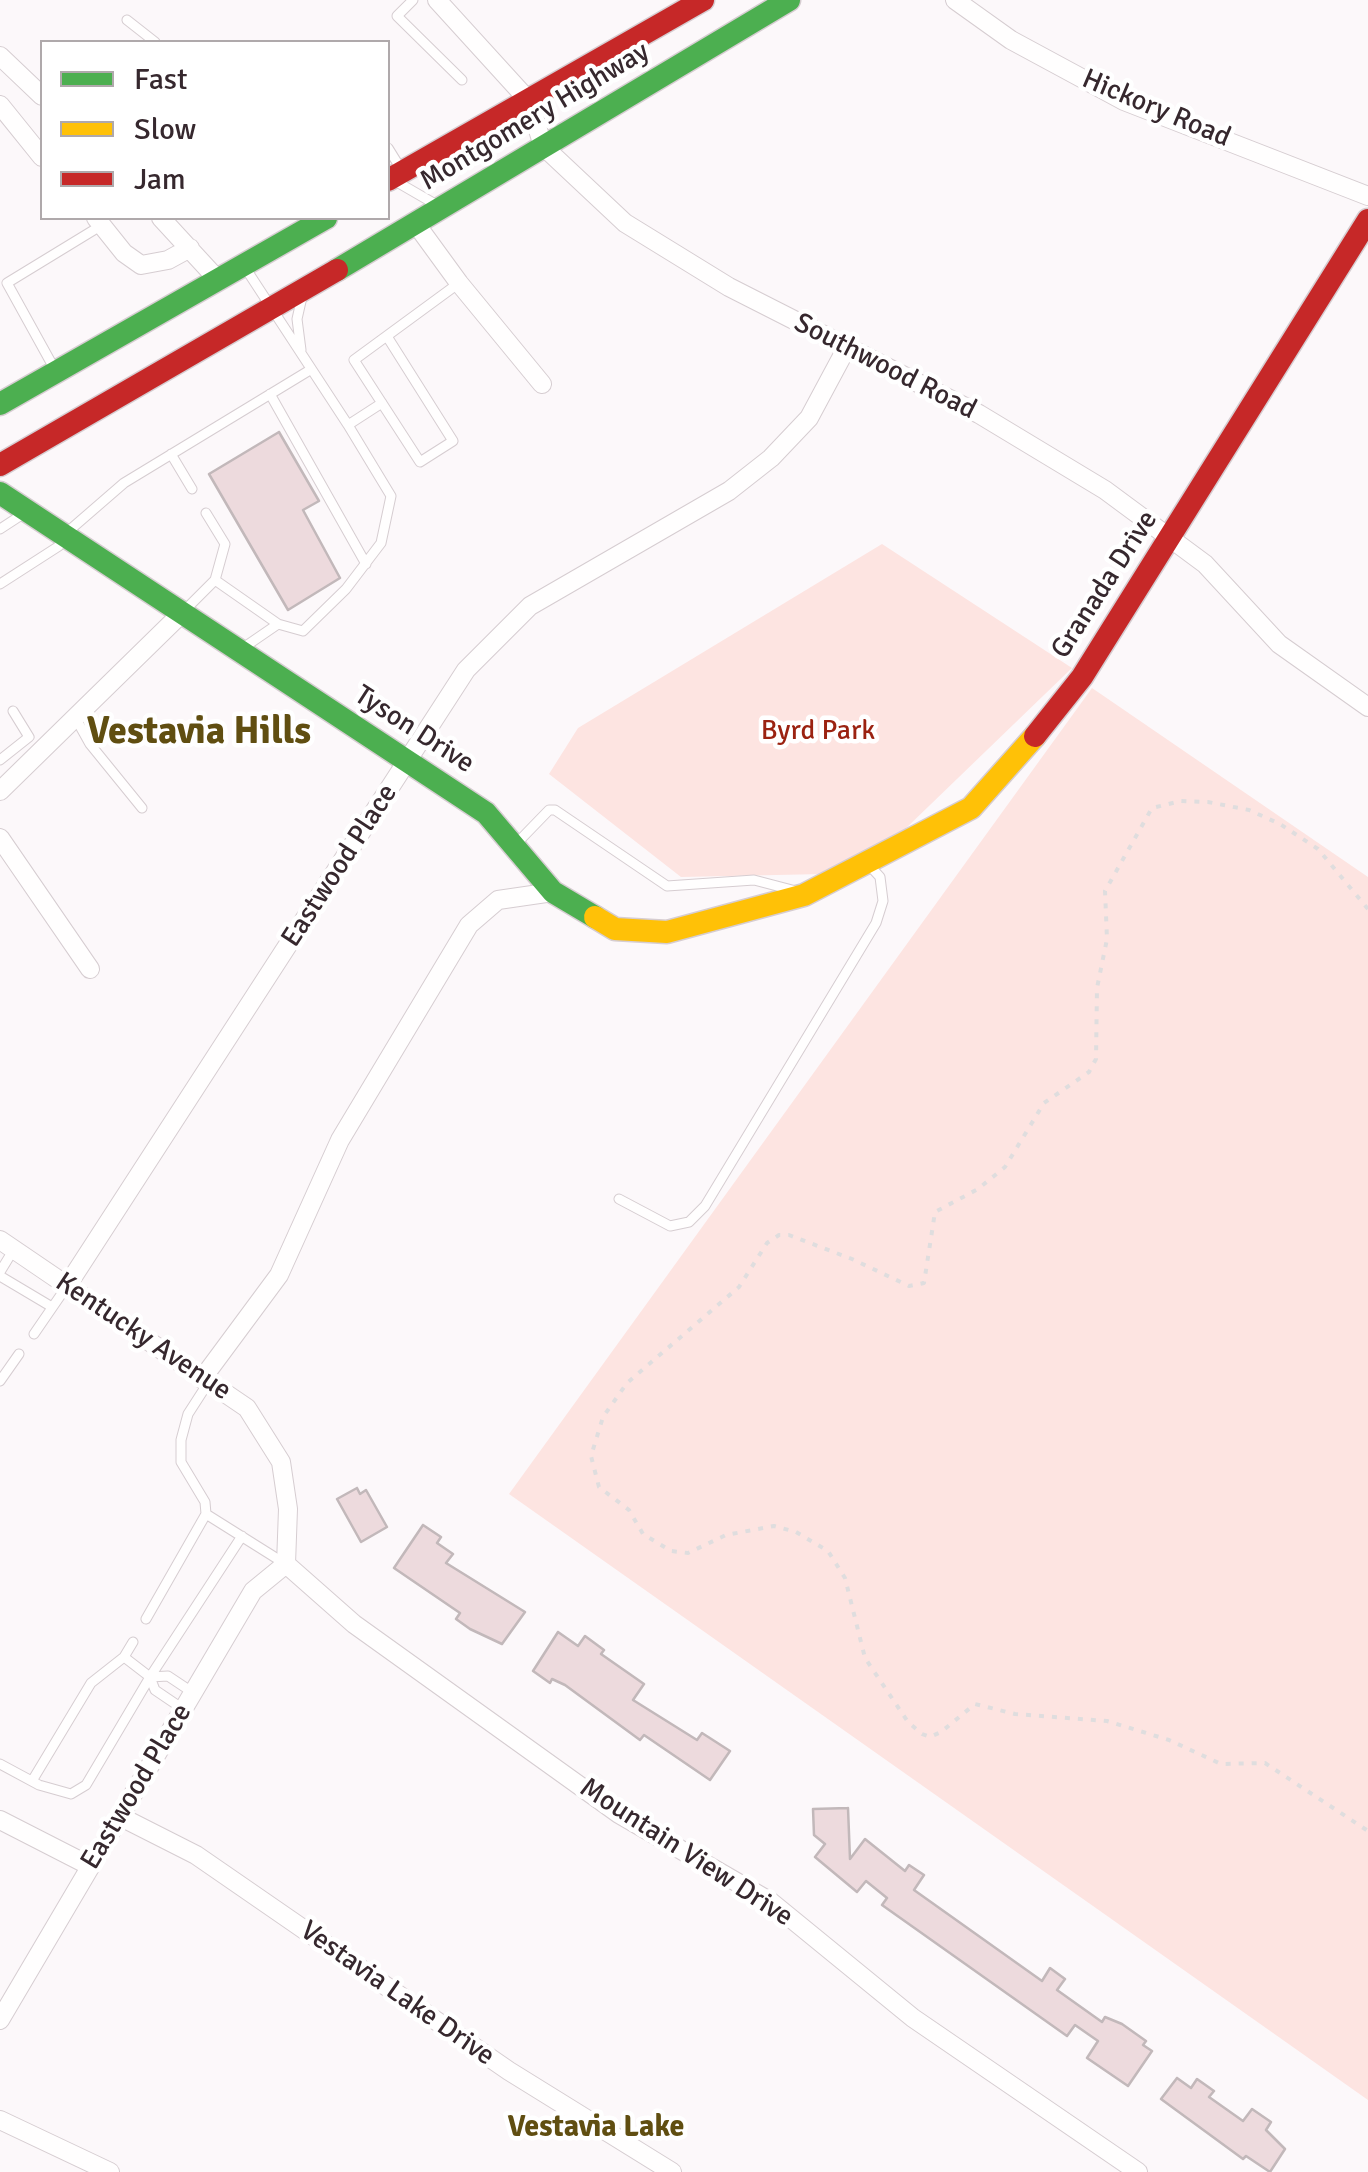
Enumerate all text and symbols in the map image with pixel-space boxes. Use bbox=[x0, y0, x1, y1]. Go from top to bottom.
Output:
street label: Montgomery Highway bbox=[414, 35, 656, 199]
legend bbox=[40, 40, 390, 220]
text: Fast bbox=[134, 61, 187, 98]
street label: Hickory Road bbox=[1077, 63, 1235, 155]
text: Slow bbox=[134, 111, 196, 148]
text: Jam bbox=[134, 161, 186, 198]
street label: Southwood Road bbox=[788, 307, 982, 427]
street label: Granada Drive bbox=[1045, 505, 1165, 665]
street label: Tyson Drive bbox=[348, 679, 480, 781]
district label: Vestavia Hills bbox=[87, 710, 311, 756]
park label: Byrd Park bbox=[761, 715, 875, 749]
street label: Eastwood Place bbox=[275, 778, 405, 954]
street label: Kentucky Avenue bbox=[49, 1266, 237, 1408]
street label: Eastwood Place bbox=[74, 1698, 200, 1876]
street label: Mountain View Drive bbox=[573, 1772, 799, 1934]
street label: Vestavia Lake Drive bbox=[293, 1914, 501, 2074]
district label: Vestavia Lake bbox=[508, 2110, 684, 2146]

